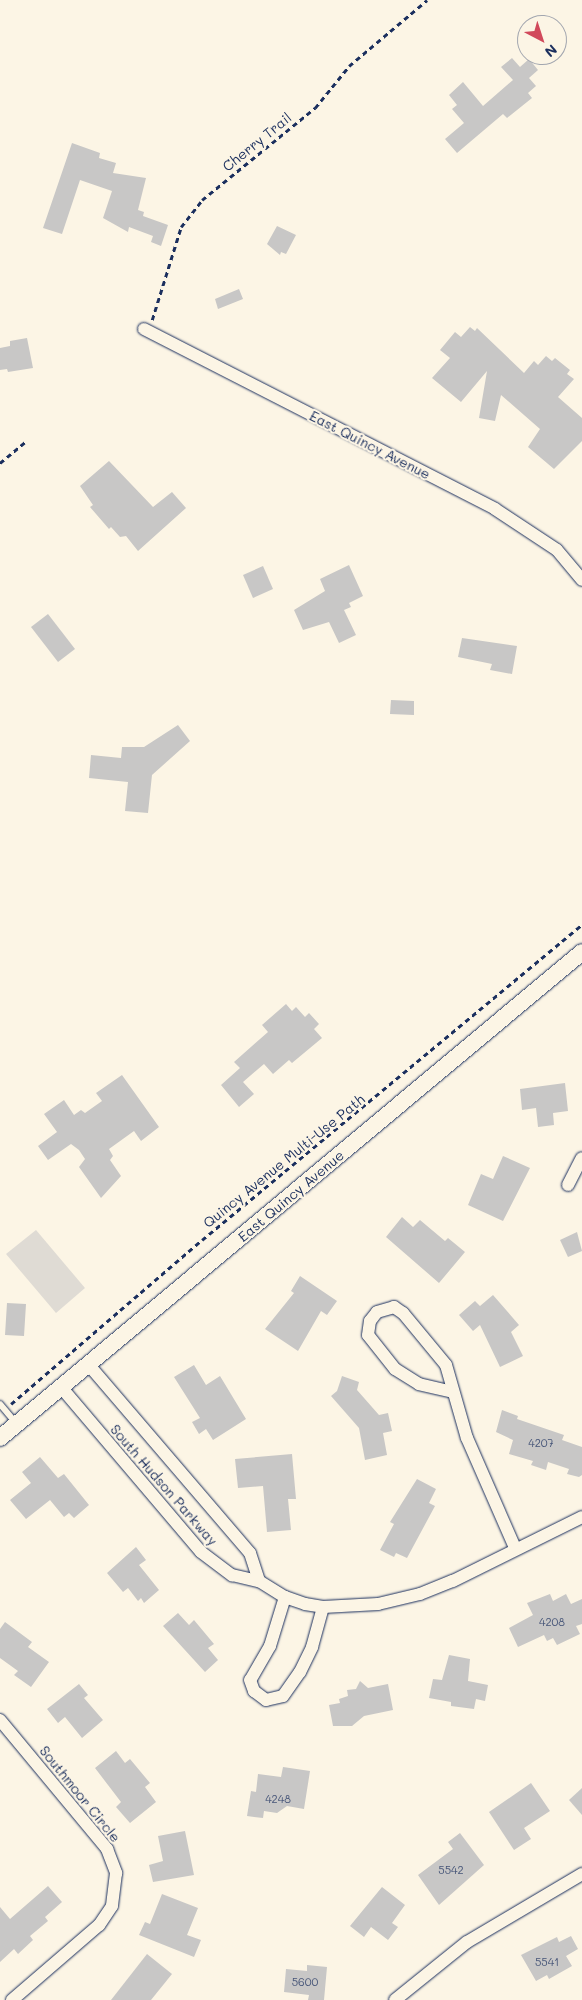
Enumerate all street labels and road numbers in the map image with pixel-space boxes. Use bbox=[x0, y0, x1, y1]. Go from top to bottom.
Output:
street label: Cherry Trail bbox=[219, 109, 295, 175]
street label: East Quincy Avenue bbox=[307, 407, 433, 483]
street label: Quincy Avenue Multi-Use Path bbox=[200, 1091, 368, 1231]
street label: East Quincy Avenue bbox=[235, 1147, 347, 1245]
street label: South Hudson Parkway bbox=[107, 1421, 221, 1549]
street label: Southmoor Circle bbox=[36, 1743, 124, 1845]

